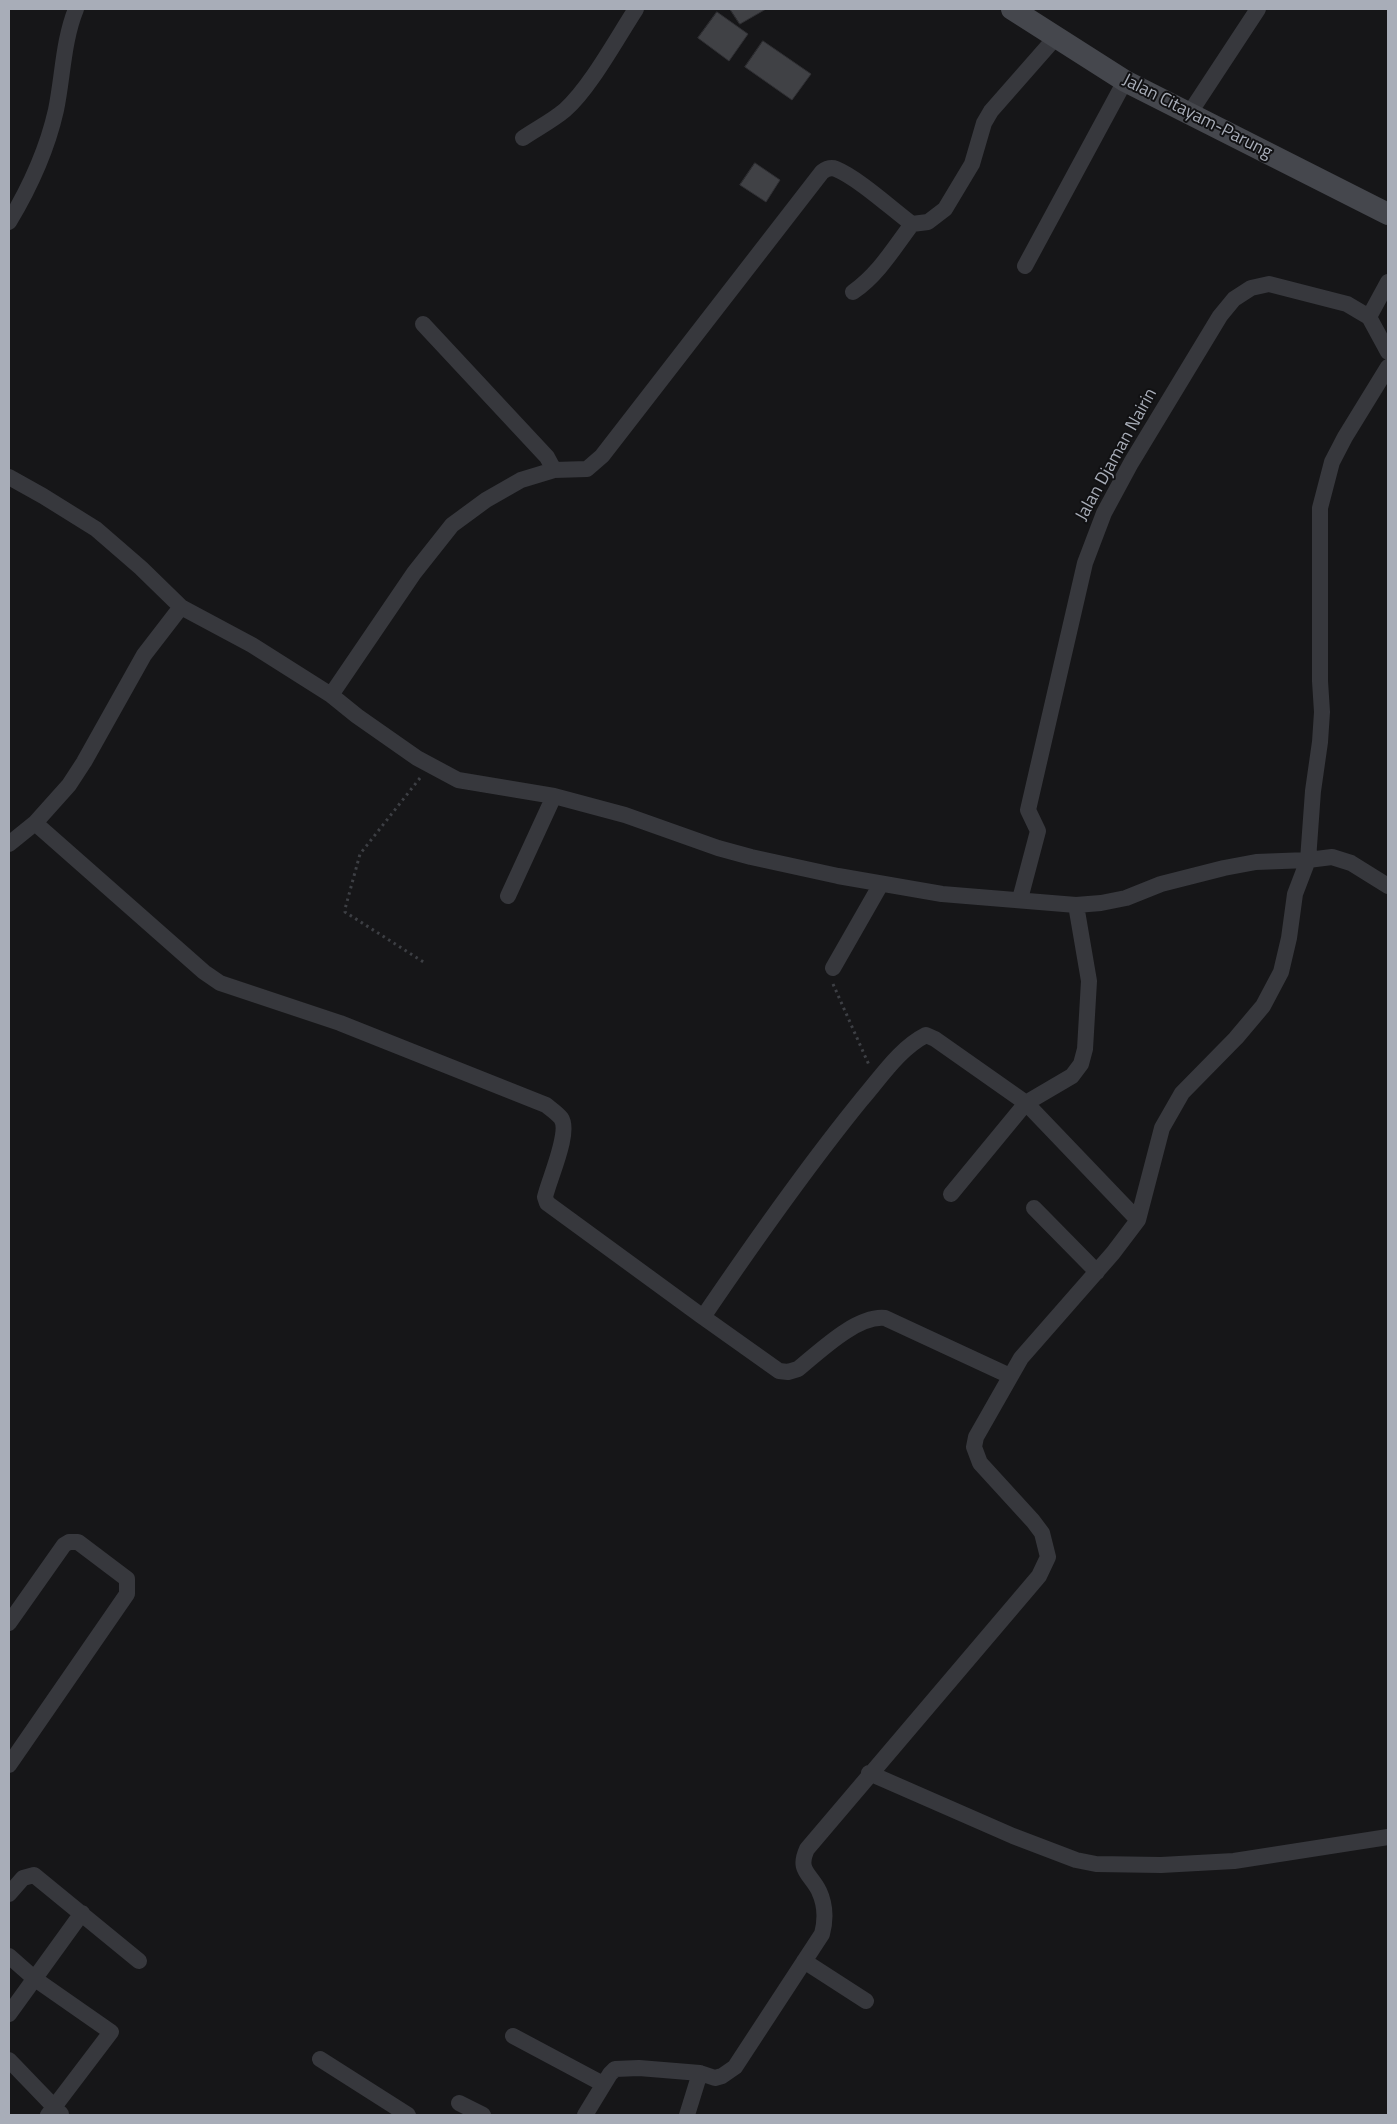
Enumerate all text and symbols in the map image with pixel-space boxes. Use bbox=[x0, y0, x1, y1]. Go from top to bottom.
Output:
street label: Jalan Citayam-Parung bbox=[1119, 70, 1275, 164]
street label: Jalan Djaman Nairin bbox=[1072, 385, 1162, 525]

